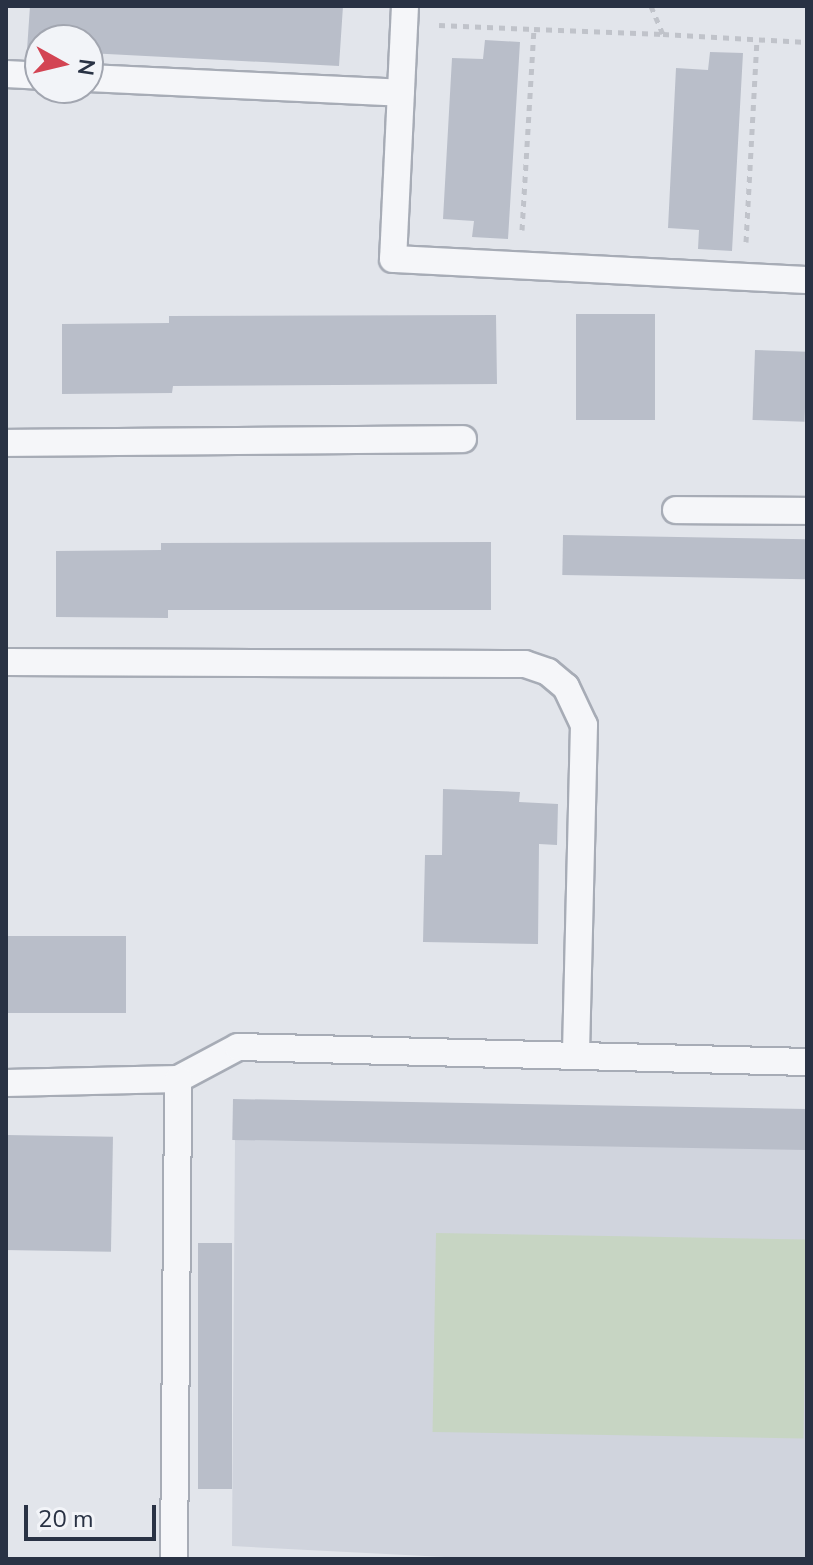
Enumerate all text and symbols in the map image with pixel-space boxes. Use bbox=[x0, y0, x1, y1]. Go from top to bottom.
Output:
north arrow bbox=[24, 24, 104, 104]
text: N bbox=[70, 57, 102, 77]
scale bar bbox=[28, 1489, 160, 1539]
text: 20 m bbox=[38, 1503, 94, 1535]

